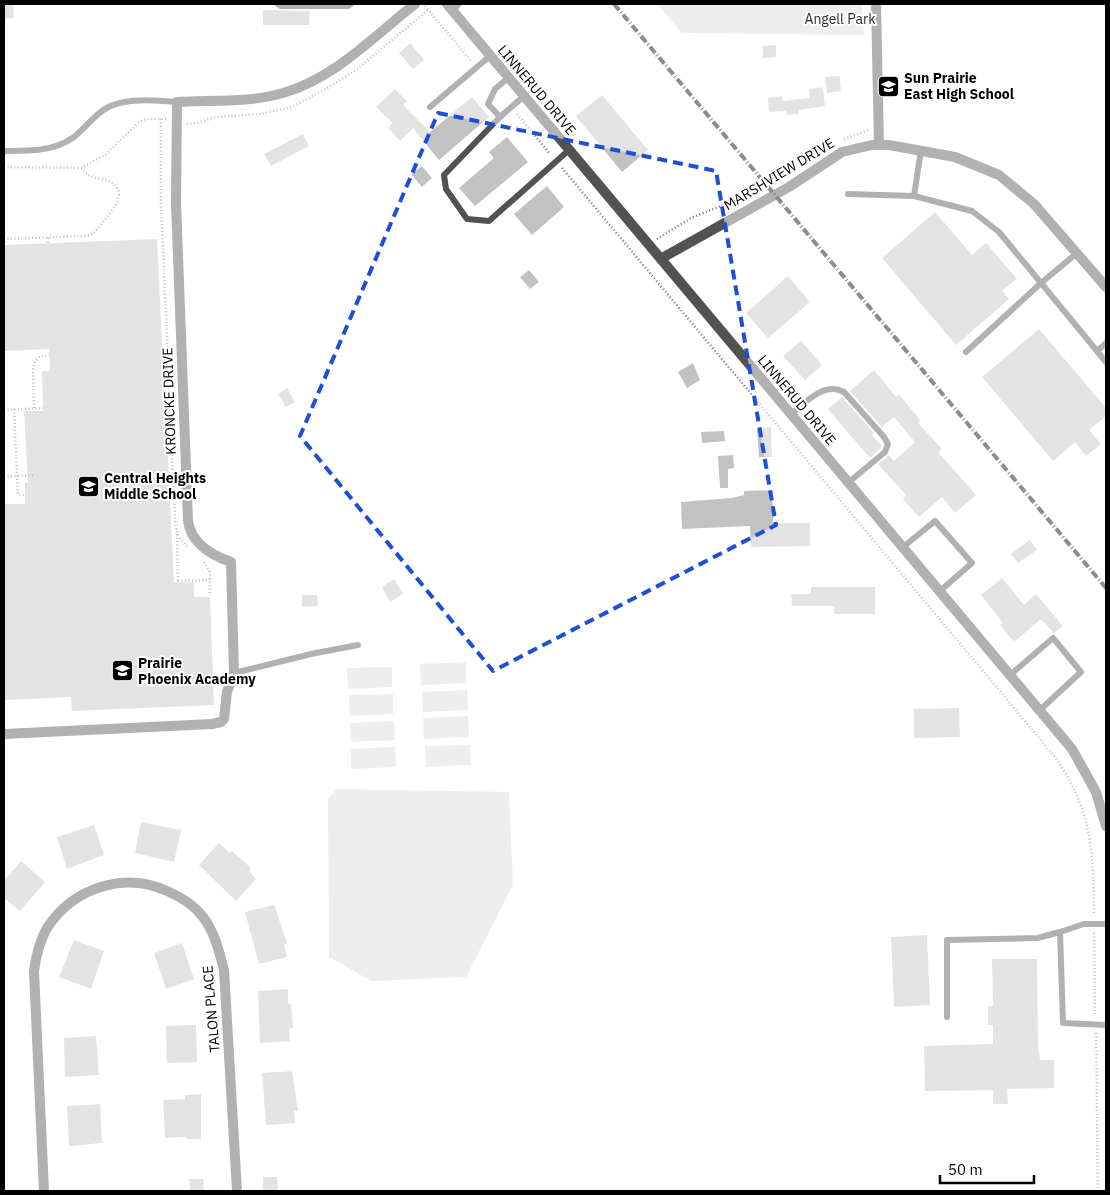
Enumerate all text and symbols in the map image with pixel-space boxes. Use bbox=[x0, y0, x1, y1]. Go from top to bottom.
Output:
park label: Angell Park bbox=[804, 10, 876, 28]
street label: LINNERUD DRIVE bbox=[494, 41, 580, 139]
place label: Sun Prairie East High School bbox=[904, 69, 1014, 103]
school or university icon: Sun Prairie East High School bbox=[876, 74, 900, 98]
street label: MARSHVIEW DRIVE bbox=[720, 134, 838, 214]
street label: KRONCKE DRIVE bbox=[158, 347, 180, 455]
street label: LINNERUD DRIVE bbox=[754, 351, 840, 449]
place label: Central Heights Middle School bbox=[104, 469, 206, 503]
school or university icon: Central Heights Middle School bbox=[76, 474, 100, 498]
place label: Prairie Phoenix Academy bbox=[138, 654, 256, 688]
school or university icon: Prairie Phoenix Academy bbox=[110, 659, 134, 683]
street label: TALON PLACE bbox=[198, 965, 224, 1053]
scale bar bbox=[940, 1152, 1034, 1184]
text: 50 m bbox=[948, 1160, 983, 1179]

